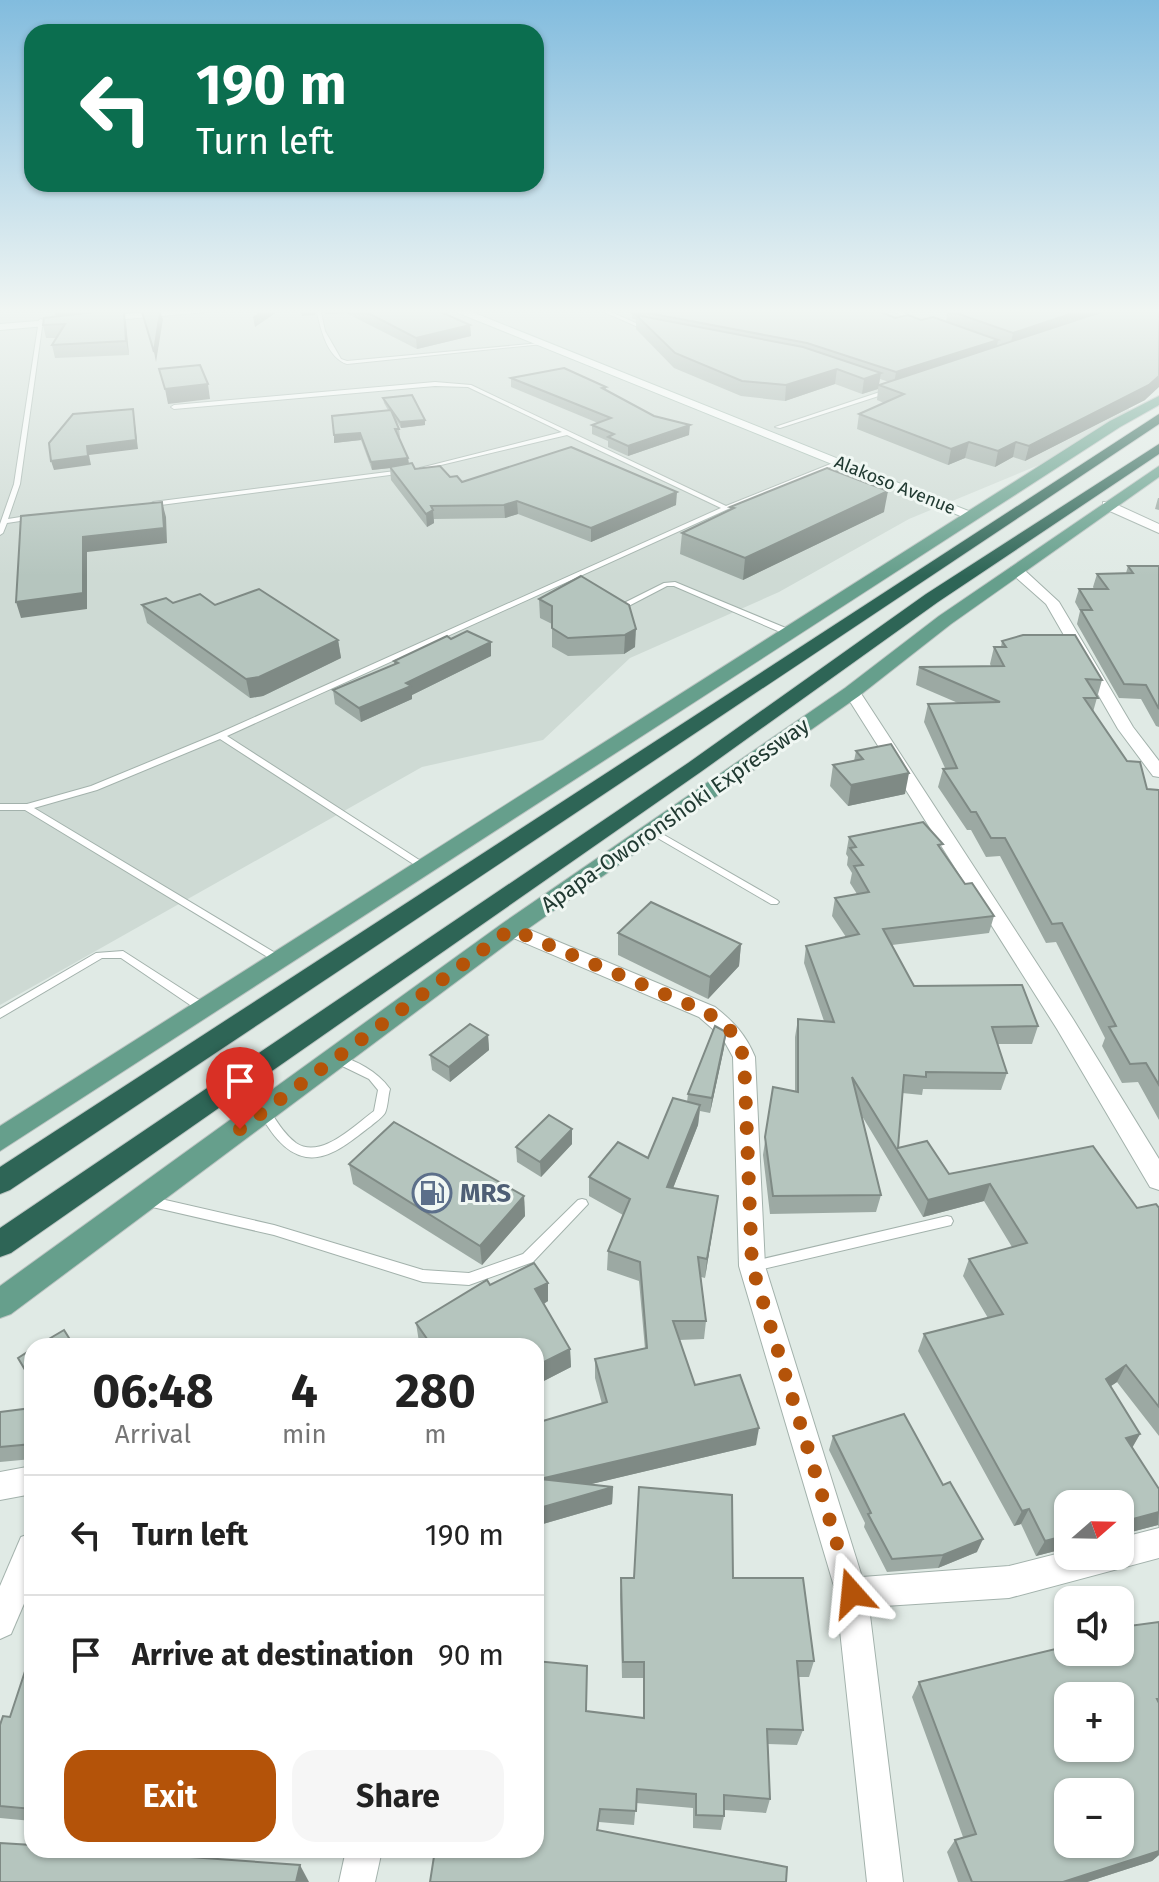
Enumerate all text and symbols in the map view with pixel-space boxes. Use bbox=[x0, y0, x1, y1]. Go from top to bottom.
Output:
text: 190 m bbox=[196, 52, 347, 119]
icon: left bbox=[64, 56, 168, 160]
text: Turn left bbox=[196, 120, 334, 164]
street label: Alakoso Avenue bbox=[831, 451, 959, 519]
street label: Apapa-Oworonshoki Expressway bbox=[536, 712, 814, 918]
pin bbox=[206, 1047, 274, 1129]
icon: arrive bbox=[218, 1059, 262, 1103]
fuel station icon: MRS bbox=[411, 1172, 453, 1214]
place label: MRS bbox=[460, 1178, 511, 1209]
text: 06:48 bbox=[92, 1362, 214, 1420]
text: 4 bbox=[291, 1362, 318, 1420]
text: 280 bbox=[395, 1362, 476, 1420]
text: Arrival bbox=[115, 1419, 191, 1450]
text: min bbox=[282, 1419, 327, 1450]
text: m bbox=[424, 1419, 447, 1450]
north arrow bbox=[1054, 1490, 1134, 1570]
map controls bbox=[1054, 1490, 1134, 1858]
icon: left bbox=[64, 1513, 108, 1557]
text: Turn left bbox=[132, 1517, 248, 1553]
text: 190 m bbox=[425, 1517, 504, 1553]
position arrow bbox=[810, 1551, 894, 1635]
button: sound bbox=[1054, 1586, 1134, 1666]
icon: arrive bbox=[64, 1633, 108, 1677]
text: Arrive at destination bbox=[132, 1637, 414, 1673]
text: 90 m bbox=[438, 1637, 504, 1673]
button: + bbox=[1054, 1682, 1134, 1762]
button: Exit bbox=[64, 1750, 276, 1842]
button: Share bbox=[292, 1750, 504, 1842]
button: − bbox=[1054, 1778, 1134, 1858]

